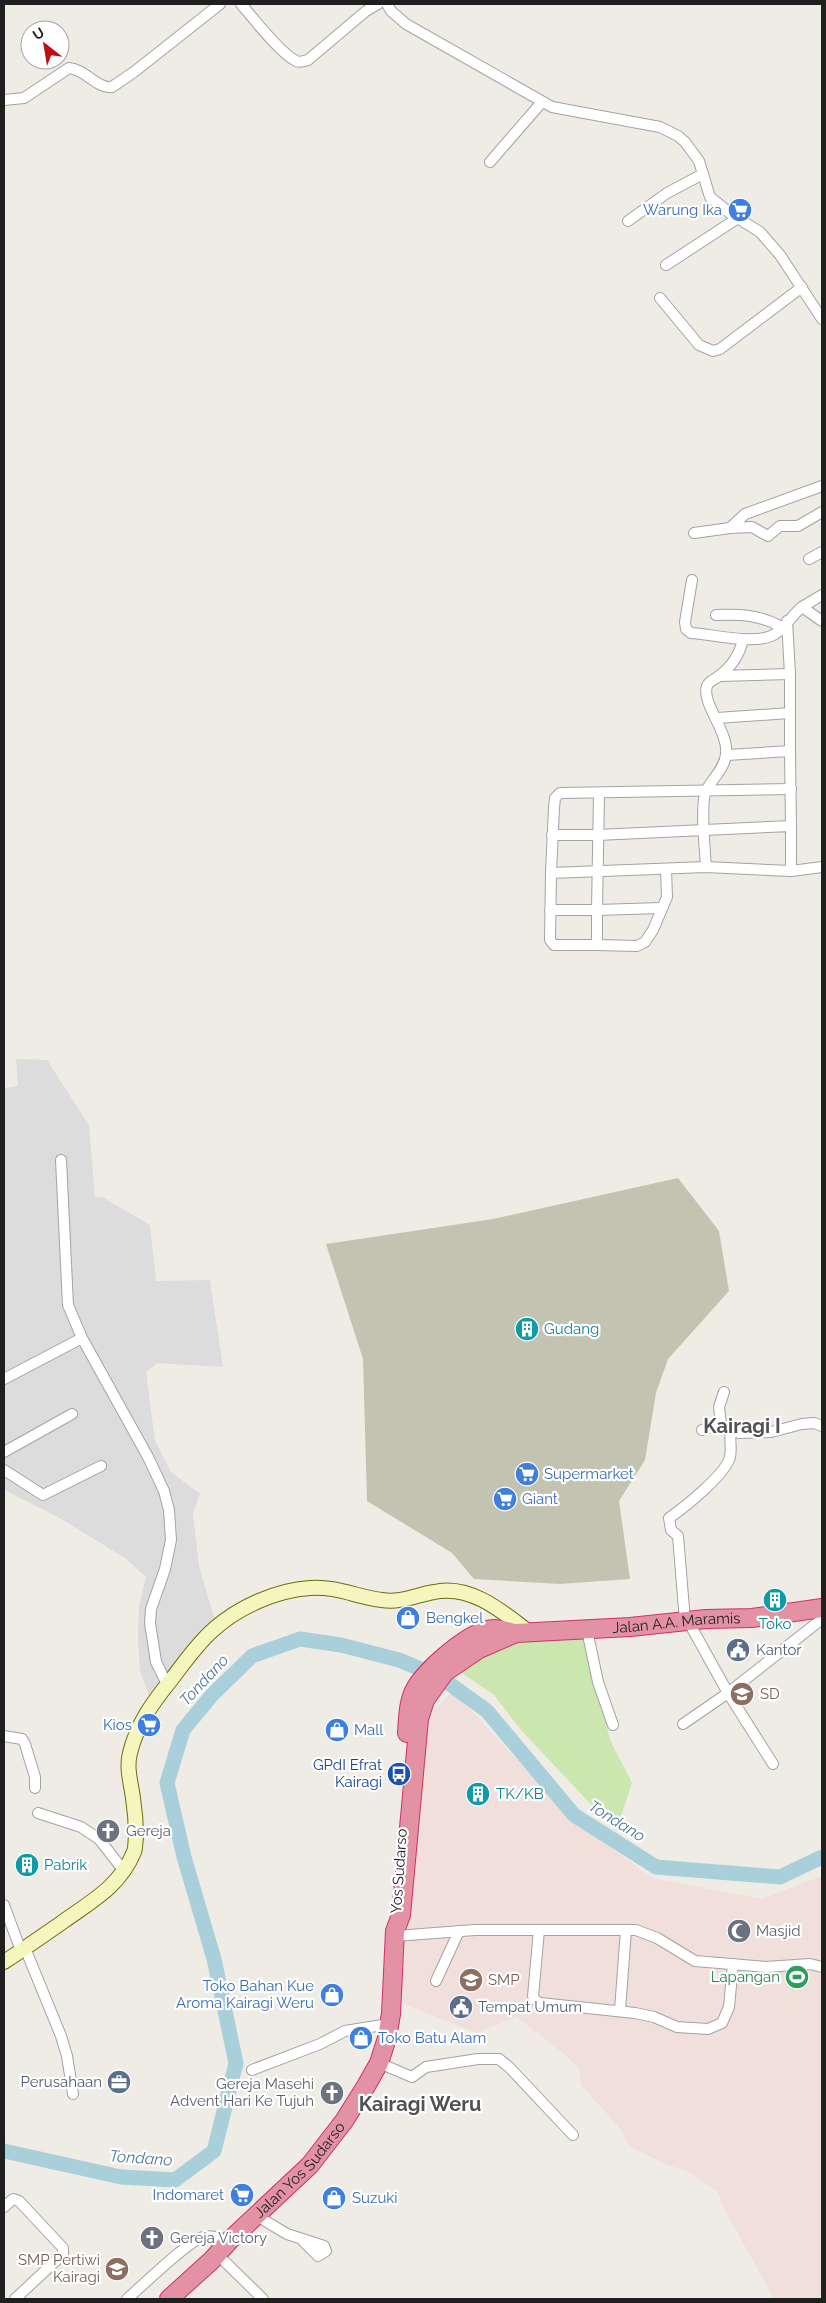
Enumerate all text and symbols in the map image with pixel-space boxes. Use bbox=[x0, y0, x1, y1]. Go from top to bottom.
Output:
north arrow bbox=[20, 20, 70, 70]
text: U bbox=[30, 24, 47, 43]
supermarket icon: Warung Ika bbox=[727, 197, 753, 223]
place label: Warung Ika bbox=[643, 201, 722, 219]
building icon: Gudang bbox=[514, 1316, 540, 1342]
place label: Gudang bbox=[544, 1320, 599, 1338]
district label: Kairagi I bbox=[703, 1414, 781, 1438]
supermarket icon: Supermarket bbox=[514, 1461, 540, 1487]
place label: Supermarket bbox=[544, 1465, 634, 1483]
supermarket icon: Giant bbox=[492, 1486, 518, 1512]
place label: Giant bbox=[522, 1490, 558, 1508]
building icon: Toko bbox=[762, 1587, 788, 1613]
shop icon: Bengkel bbox=[395, 1605, 421, 1631]
place label: Bengkel bbox=[426, 1609, 484, 1627]
street label: Jalan A.A. Maramis bbox=[612, 1609, 741, 1637]
place label: Toko bbox=[759, 1615, 792, 1633]
public building icon: Kantor bbox=[725, 1637, 751, 1663]
place label: Kantor bbox=[756, 1641, 802, 1659]
water label: Tondano bbox=[176, 1650, 232, 1710]
school or university icon: SD bbox=[729, 1681, 755, 1707]
place label: SD bbox=[760, 1685, 780, 1703]
supermarket icon: Kios bbox=[136, 1712, 162, 1738]
place label: Kios bbox=[103, 1716, 132, 1734]
shop icon: Mall bbox=[324, 1717, 350, 1743]
place label: Mall bbox=[354, 1721, 384, 1739]
place label: GPdI Efrat Kairagi bbox=[313, 1756, 382, 1791]
bus stop icon: GPdI Efrat Kairagi bbox=[386, 1761, 412, 1787]
building icon: TK/KB bbox=[465, 1781, 491, 1807]
place label: TK/KB bbox=[496, 1785, 544, 1803]
water label: Tondano bbox=[585, 1796, 649, 1846]
church icon: Gereja bbox=[95, 1818, 121, 1844]
place label: Gereja bbox=[126, 1822, 171, 1840]
street label: Yos Sudarso bbox=[387, 1828, 411, 1914]
building icon: Pabrik bbox=[14, 1852, 40, 1878]
place label: Pabrik bbox=[44, 1856, 87, 1874]
mosque icon: Masjid bbox=[726, 1918, 752, 1944]
place label: Masjid bbox=[756, 1922, 800, 1940]
sports icon: Lapangan bbox=[784, 1964, 810, 1990]
school or university icon: SMP bbox=[458, 1967, 484, 1993]
place label: Lapangan bbox=[711, 1968, 780, 1986]
place label: SMP bbox=[488, 1971, 520, 1989]
place label: Toko Bahan Kue Aroma Kairagi Weru bbox=[176, 1977, 314, 2012]
shop icon: Toko Bahan Kue Aroma Kairagi Weru bbox=[319, 1982, 345, 2008]
public building icon: Tempat Umum bbox=[448, 1994, 474, 2020]
place label: Tempat Umum bbox=[478, 1998, 582, 2016]
shop icon: Toko Batu Alam bbox=[348, 2025, 374, 2051]
place label: Toko Batu Alam bbox=[378, 2029, 486, 2047]
office icon: Perusahaan bbox=[106, 2069, 132, 2095]
place label: Perusahaan bbox=[21, 2073, 102, 2091]
place label: Gereja Masehi Advent Hari Ke Tujuh bbox=[170, 2075, 314, 2110]
church icon: Gereja Masehi Advent Hari Ke Tujuh bbox=[319, 2080, 345, 2106]
district label: Kairagi Weru bbox=[359, 2092, 481, 2116]
street label: Jalan Yos Sudarso bbox=[250, 2118, 349, 2222]
water label: Tondano bbox=[109, 2146, 173, 2170]
supermarket icon: Indomaret bbox=[229, 2182, 255, 2208]
shop icon: Suzuki bbox=[321, 2185, 347, 2211]
place label: Indomaret bbox=[153, 2186, 224, 2204]
place label: Suzuki bbox=[352, 2189, 398, 2207]
church icon: Gereja Victory bbox=[139, 2225, 165, 2251]
place label: Gereja Victory bbox=[170, 2229, 267, 2247]
place label: SMP Pertiwi Kairagi bbox=[18, 2251, 100, 2286]
school or university icon: SMP Pertiwi Kairagi bbox=[104, 2256, 130, 2282]

